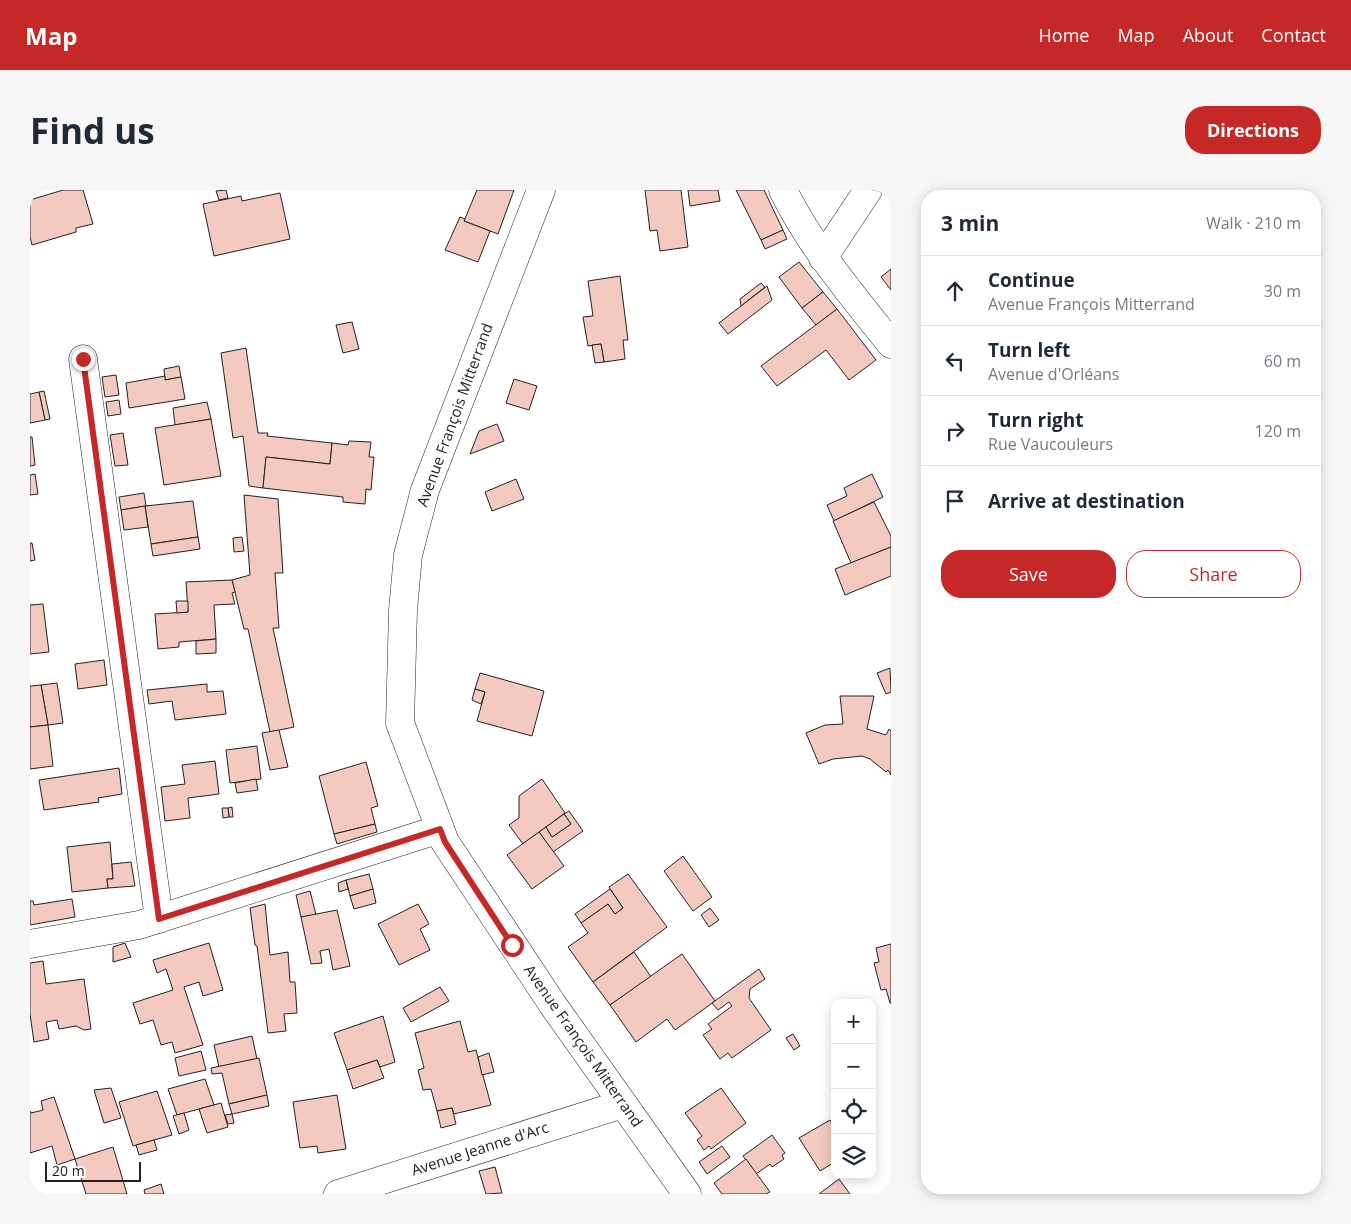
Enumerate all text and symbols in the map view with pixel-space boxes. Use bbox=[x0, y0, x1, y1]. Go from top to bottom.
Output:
text: Map bbox=[25, 19, 77, 52]
text: Home bbox=[1039, 23, 1089, 47]
text: Map bbox=[1117, 23, 1155, 47]
text: About bbox=[1183, 23, 1233, 47]
text: Contact bbox=[1261, 23, 1326, 47]
button: Directions bbox=[1185, 106, 1321, 154]
text: Find us bbox=[30, 107, 155, 154]
text: 3 min bbox=[941, 209, 999, 237]
text: Walk · 210 m bbox=[1206, 212, 1301, 234]
text: Continue bbox=[988, 267, 1075, 293]
icon: ahead bbox=[941, 277, 969, 305]
text: 30 m bbox=[1264, 280, 1301, 302]
text: Avenue François Mitterrand bbox=[988, 293, 1195, 315]
street label: Avenue François Mitterrand bbox=[411, 320, 497, 509]
text: Turn left bbox=[988, 337, 1070, 363]
icon: left bbox=[941, 347, 969, 375]
route end bbox=[72, 348, 95, 371]
text: 60 m bbox=[1264, 350, 1301, 372]
text: Avenue d'Orléans bbox=[988, 363, 1120, 385]
text: Turn right bbox=[988, 407, 1083, 433]
icon: right bbox=[941, 417, 969, 445]
text: 120 m bbox=[1255, 420, 1301, 442]
text: Rue Vaucouleurs bbox=[988, 433, 1113, 455]
icon: arrive bbox=[941, 487, 969, 515]
text: Arrive at destination bbox=[988, 488, 1185, 514]
button: Save bbox=[941, 550, 1116, 598]
button: Share bbox=[1126, 550, 1301, 598]
route start bbox=[501, 934, 524, 957]
street label: Avenue François Mitterrand bbox=[520, 960, 648, 1131]
map controls bbox=[831, 999, 876, 1179]
button: + bbox=[831, 999, 876, 1044]
button: − bbox=[831, 1044, 876, 1089]
button: locate bbox=[831, 1089, 876, 1134]
street label: Avenue Jeanne d'Arc bbox=[409, 1116, 551, 1180]
button: layers bbox=[831, 1134, 876, 1179]
scale bar bbox=[45, 1159, 141, 1182]
text: 20 m bbox=[52, 1161, 85, 1180]

